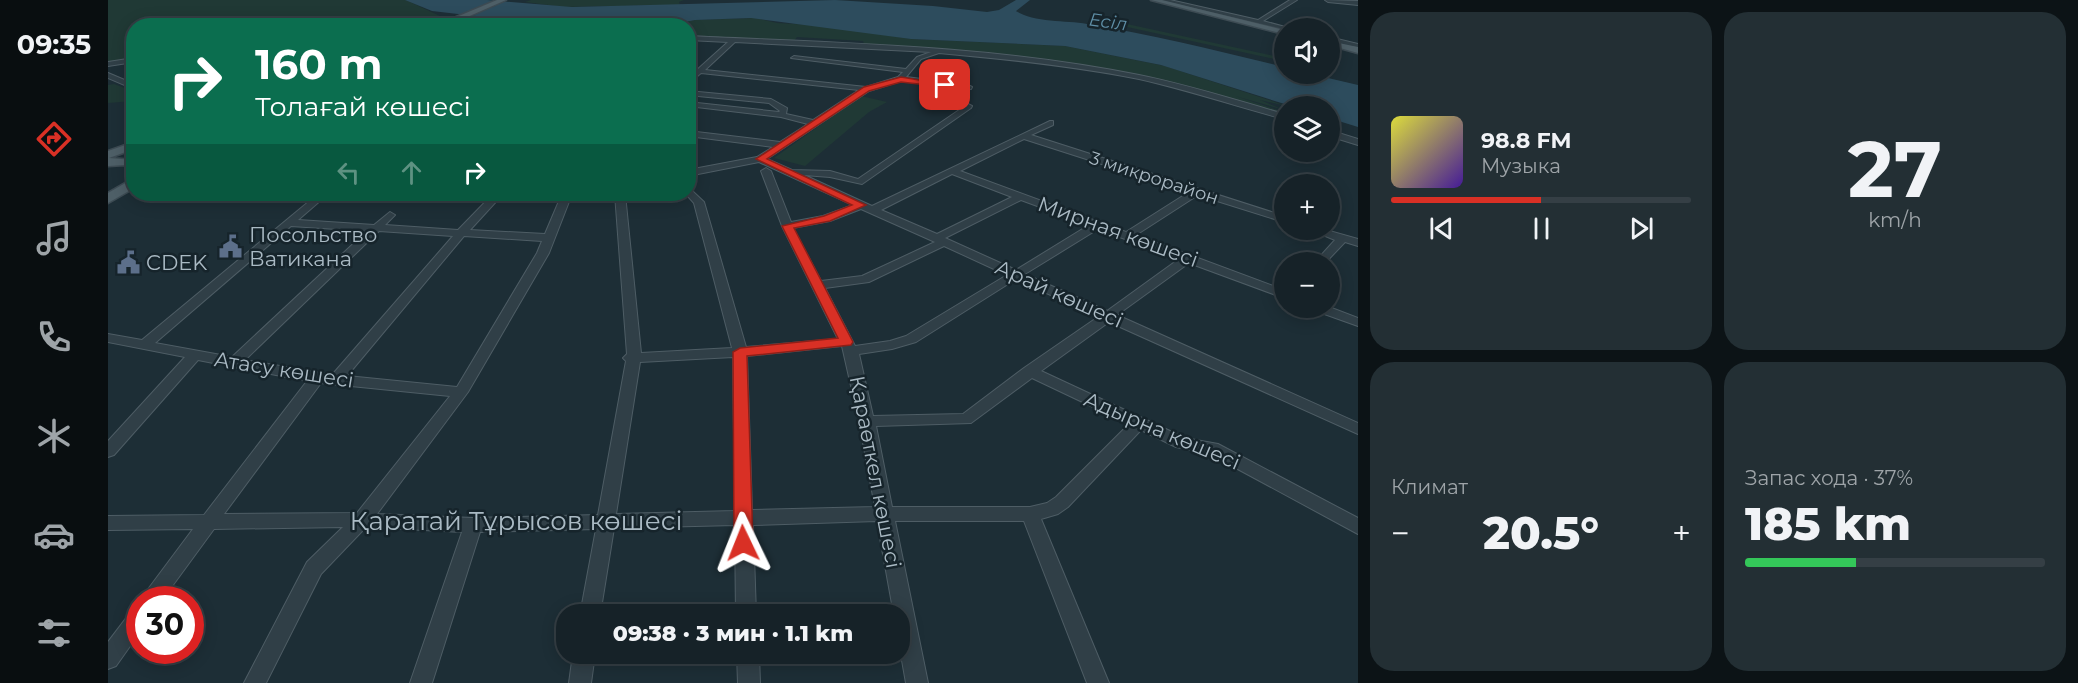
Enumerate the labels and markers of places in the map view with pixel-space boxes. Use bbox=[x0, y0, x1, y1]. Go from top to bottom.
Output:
pin bbox=[919, 59, 970, 110]
place label: Посольство Ватикана bbox=[249, 222, 377, 271]
public building icon: Посольство Ватикана bbox=[218, 234, 244, 260]
public building icon: CDEK bbox=[115, 250, 141, 276]
place label: CDEK bbox=[146, 250, 207, 275]

